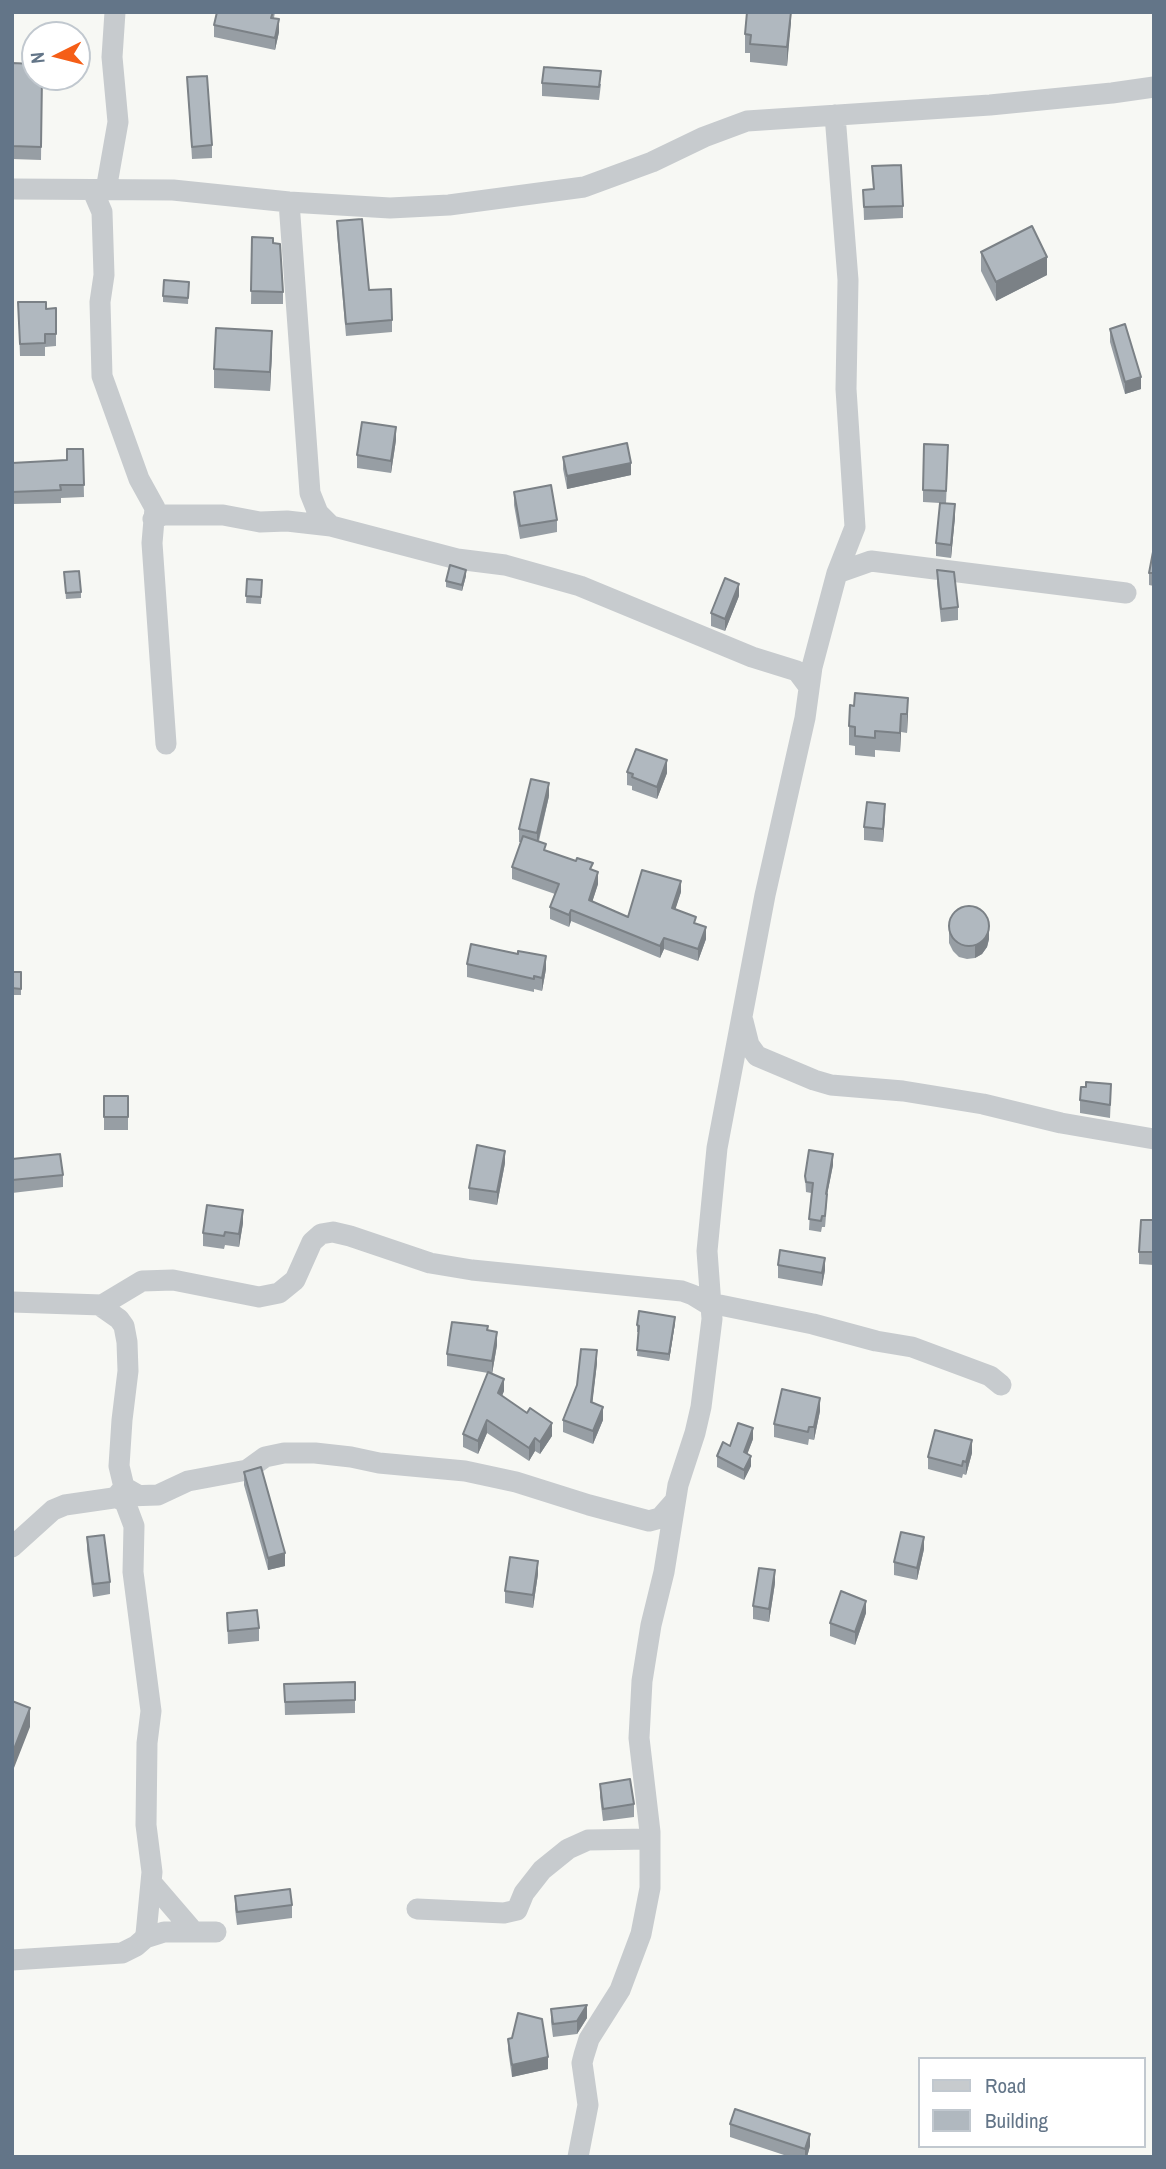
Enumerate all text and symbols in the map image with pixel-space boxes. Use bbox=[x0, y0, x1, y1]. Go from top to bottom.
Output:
north arrow bbox=[21, 21, 91, 91]
text: N bbox=[24, 51, 51, 65]
legend bbox=[918, 2057, 1145, 2148]
text: Road bbox=[985, 2071, 1026, 2100]
text: Building bbox=[985, 2106, 1048, 2135]

